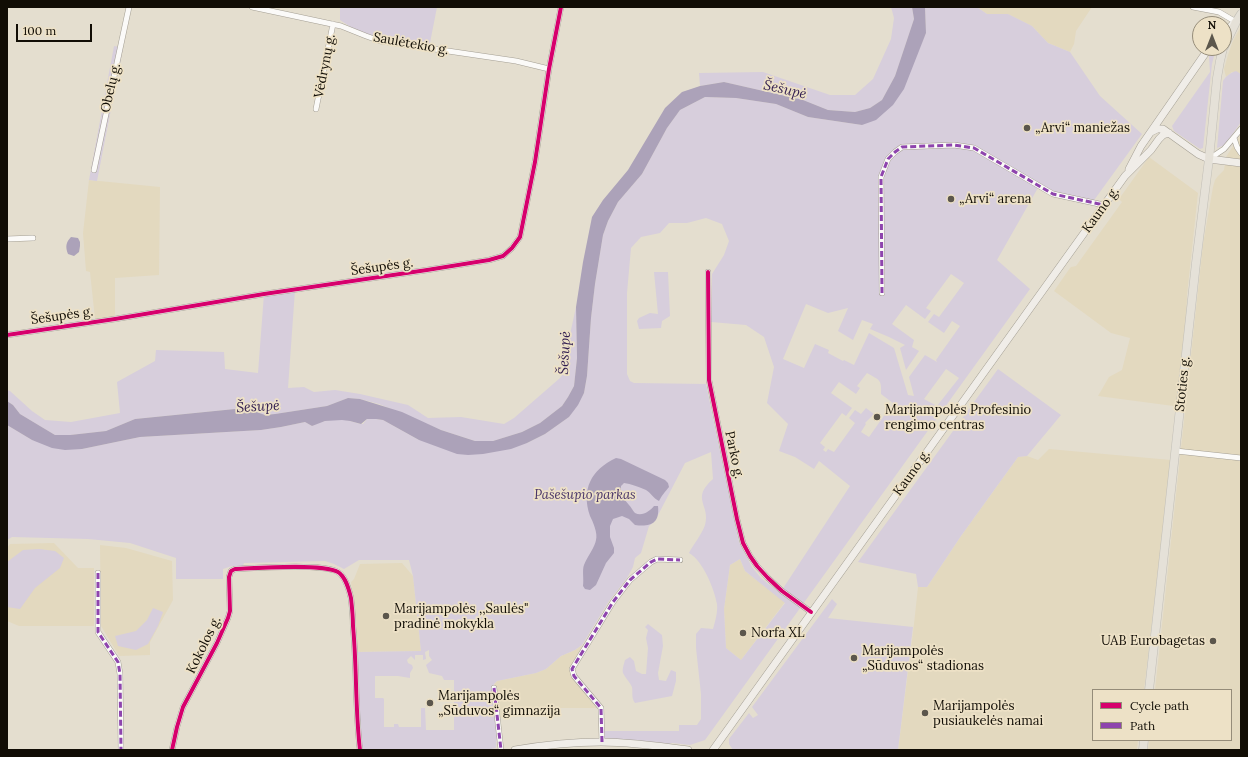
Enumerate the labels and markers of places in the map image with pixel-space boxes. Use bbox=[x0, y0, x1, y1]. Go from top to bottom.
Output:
place label: „Arvi“ maniežas bbox=[1035, 120, 1130, 136]
marker: „Arvi“ maniežas bbox=[1022, 123, 1032, 133]
place label: „Arvi“ arena bbox=[959, 191, 1032, 207]
marker: „Arvi“ arena bbox=[946, 194, 956, 204]
place label: Marijampolės Profesinio rengimo centras bbox=[885, 402, 1031, 433]
marker: Marijampolės Profesinio rengimo centras bbox=[872, 412, 882, 422]
place label: Marijampolės ,,Saulės" pradinė mokykla bbox=[394, 601, 528, 632]
marker: Marijampolės ,,Saulės" pradinė mokykla bbox=[381, 611, 391, 621]
place label: Norfa XL bbox=[751, 625, 804, 641]
marker: Norfa XL bbox=[738, 628, 748, 638]
place label: UAB Eurobagetas bbox=[1101, 633, 1205, 649]
marker: UAB Eurobagetas bbox=[1208, 636, 1218, 646]
place label: Marijampolės „Sūduvos“ stadionas bbox=[862, 643, 984, 674]
marker: Marijampolės „Sūduvos“ stadionas bbox=[849, 653, 859, 663]
place label: Marijampolės „Sūduvos“ gimnazija bbox=[438, 688, 560, 719]
marker: Marijampolės „Sūduvos“ gimnazija bbox=[425, 698, 435, 708]
place label: Marijampolės pusiaukelės namai bbox=[933, 698, 1043, 729]
marker: Marijampolės pusiaukelės namai bbox=[920, 708, 930, 718]

